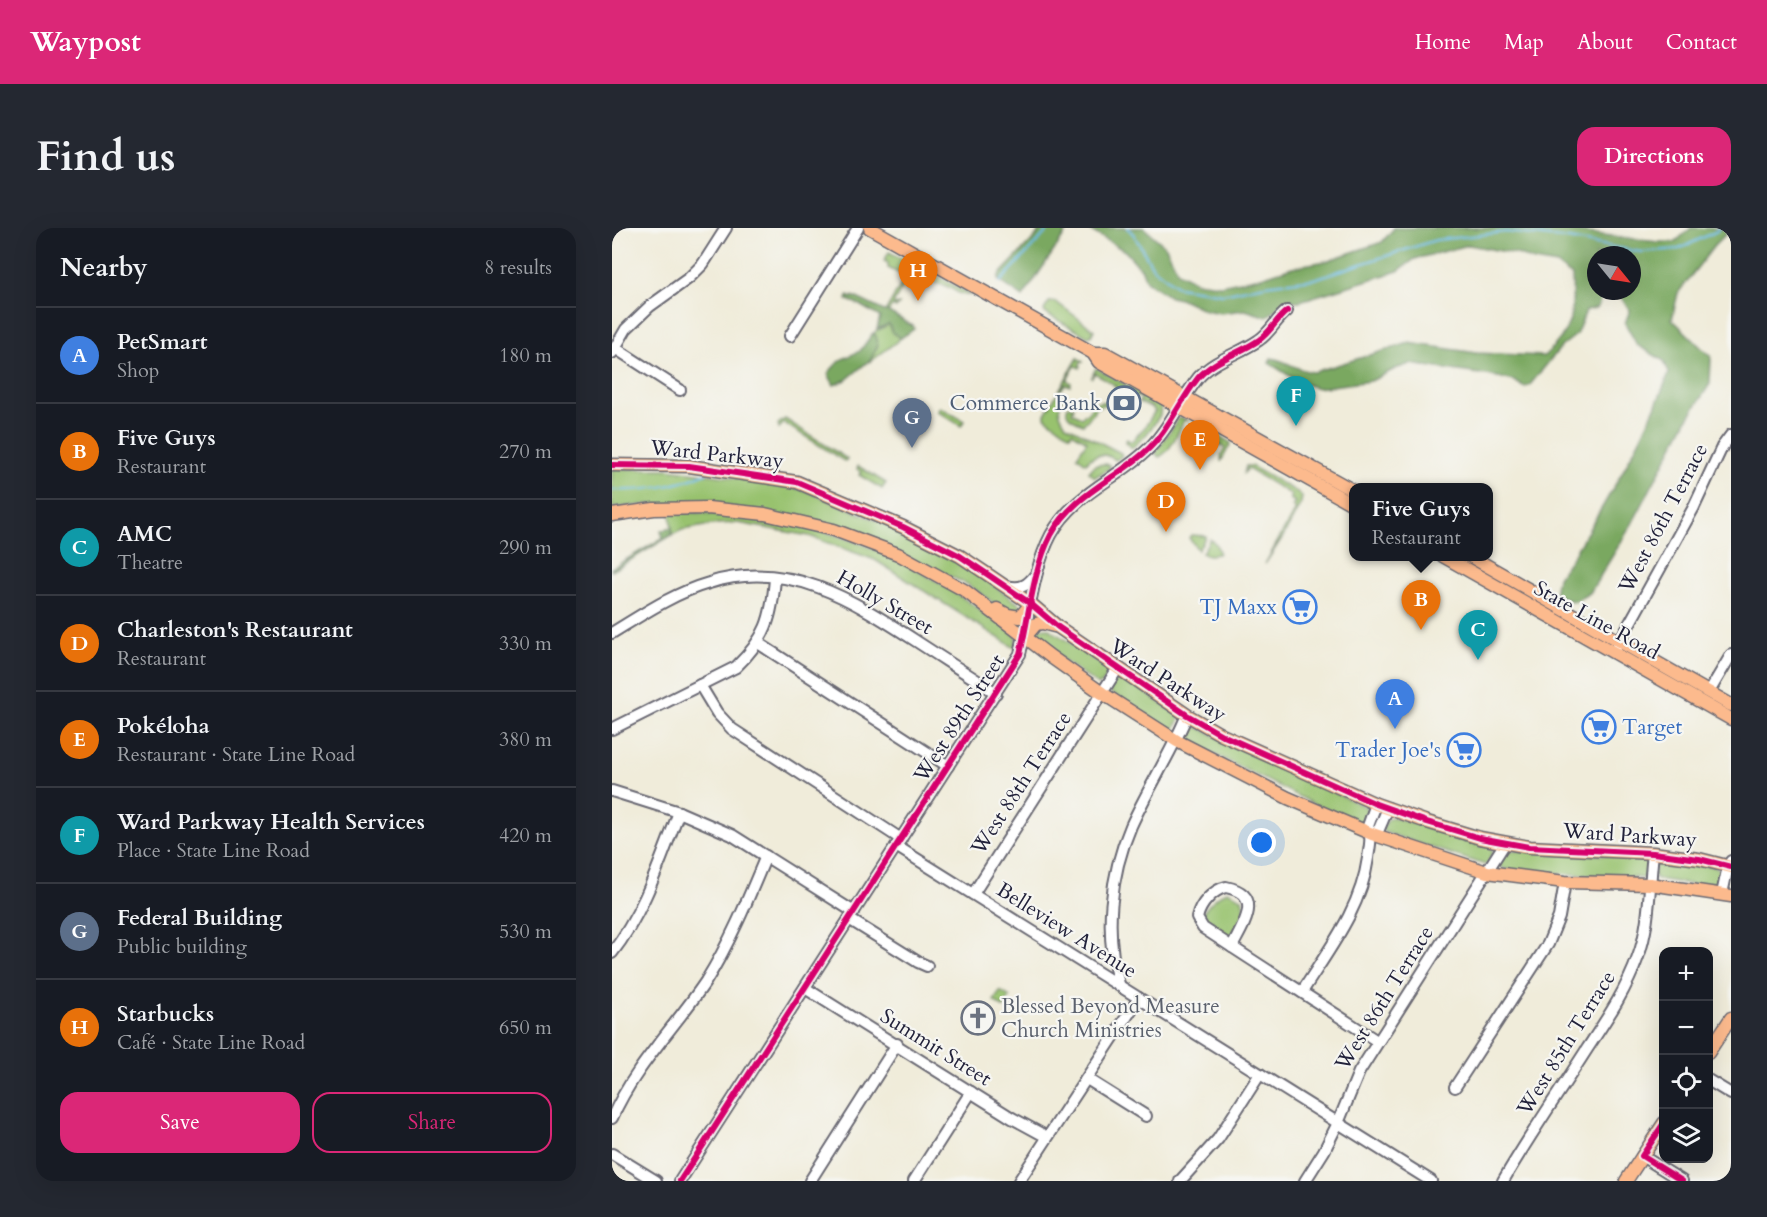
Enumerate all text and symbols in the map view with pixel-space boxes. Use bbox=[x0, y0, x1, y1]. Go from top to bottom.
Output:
text: Waypost bbox=[30, 23, 141, 61]
text: Home bbox=[1415, 28, 1471, 57]
text: Map bbox=[1504, 28, 1544, 57]
text: About bbox=[1577, 28, 1633, 57]
text: Contact bbox=[1666, 28, 1737, 57]
button: Directions bbox=[1577, 127, 1731, 186]
text: Find us bbox=[36, 128, 176, 185]
north arrow bbox=[1587, 246, 1641, 300]
text: Nearby bbox=[60, 250, 148, 285]
pin: H bbox=[898, 251, 938, 301]
text: 8 results bbox=[484, 254, 552, 281]
text: PetSmart bbox=[117, 327, 208, 357]
text: A bbox=[72, 342, 87, 369]
text: 180 m bbox=[499, 342, 552, 369]
text: Shop bbox=[117, 357, 159, 384]
pin: F bbox=[1276, 376, 1316, 426]
bank icon: Commerce Bank bbox=[1106, 385, 1142, 421]
place label: Commerce Bank bbox=[950, 389, 1102, 418]
pin: G bbox=[892, 398, 932, 448]
pin: E bbox=[1180, 420, 1220, 470]
text: Five Guys bbox=[117, 423, 216, 453]
street label: Ward Parkway bbox=[648, 433, 785, 476]
text: B bbox=[72, 438, 87, 465]
text: 270 m bbox=[499, 438, 552, 465]
street label: West 86th Terrace bbox=[1611, 438, 1715, 599]
text: Restaurant bbox=[117, 453, 206, 480]
pin: D bbox=[1146, 482, 1186, 532]
popup bbox=[1349, 483, 1493, 561]
text: Five Guys bbox=[1372, 494, 1470, 524]
text: AMC bbox=[117, 519, 172, 549]
text: Restaurant bbox=[1372, 524, 1461, 551]
text: C bbox=[72, 534, 87, 561]
text: 290 m bbox=[499, 534, 552, 561]
text: Theatre bbox=[117, 549, 183, 576]
street label: Holly Street bbox=[831, 563, 939, 642]
street label: State Line Road bbox=[1529, 574, 1665, 667]
pin: B bbox=[1402, 580, 1440, 630]
supermarket icon: TJ Maxx bbox=[1282, 589, 1318, 625]
place label: TJ Maxx bbox=[1199, 593, 1278, 622]
pin: C bbox=[1458, 610, 1498, 660]
text: Charleston's Restaurant bbox=[117, 615, 353, 645]
text: D bbox=[71, 630, 88, 657]
text: 330 m bbox=[499, 630, 552, 657]
street label: Ward Parkway bbox=[1103, 631, 1232, 729]
text: Restaurant bbox=[117, 645, 206, 672]
street label: West 89th Street bbox=[906, 648, 1012, 789]
pin: A bbox=[1376, 680, 1414, 729]
street label: West 88th Terrace bbox=[964, 706, 1079, 862]
supermarket icon: Target bbox=[1581, 709, 1617, 745]
text: Pokéloha bbox=[117, 711, 210, 741]
place label: Target bbox=[1622, 713, 1682, 742]
text: E bbox=[73, 726, 86, 753]
text: 380 m bbox=[499, 726, 552, 753]
supermarket icon: Trader Joe's bbox=[1446, 732, 1482, 768]
place label: Trader Joe's bbox=[1335, 736, 1441, 765]
text: Restaurant · State Line Road bbox=[117, 741, 355, 768]
text: Ward Parkway Health Services bbox=[117, 807, 425, 837]
street label: Ward Parkway bbox=[1561, 816, 1698, 855]
text: F bbox=[74, 822, 85, 849]
text: 420 m bbox=[499, 822, 552, 849]
your location bbox=[1247, 828, 1276, 857]
text: Place · State Line Road bbox=[117, 837, 310, 864]
street label: Belleview Avenue bbox=[991, 876, 1143, 985]
text: Federal Building bbox=[117, 903, 282, 933]
text: G bbox=[71, 918, 88, 945]
text: 530 m bbox=[499, 918, 552, 945]
street label: West 86th Terrace bbox=[1328, 920, 1441, 1077]
text: Public building bbox=[117, 933, 247, 960]
map controls bbox=[1659, 947, 1713, 1163]
button: + bbox=[1659, 947, 1713, 1001]
street label: West 85th Terrace bbox=[1510, 965, 1623, 1122]
place label: Blessed Beyond Measure Church Ministries bbox=[1001, 992, 1220, 1045]
text: Starbucks bbox=[117, 999, 214, 1029]
church icon: Blessed Beyond Measure Church Ministries bbox=[960, 1000, 996, 1036]
button: − bbox=[1659, 1001, 1713, 1055]
street label: Summit Street bbox=[875, 1002, 997, 1093]
text: H bbox=[71, 1014, 88, 1041]
text: 650 m bbox=[499, 1014, 552, 1041]
text: Café · State Line Road bbox=[117, 1029, 305, 1056]
button: locate bbox=[1659, 1055, 1713, 1109]
button: Save bbox=[60, 1092, 300, 1153]
button: Share bbox=[312, 1092, 552, 1153]
button: layers bbox=[1659, 1109, 1713, 1163]

